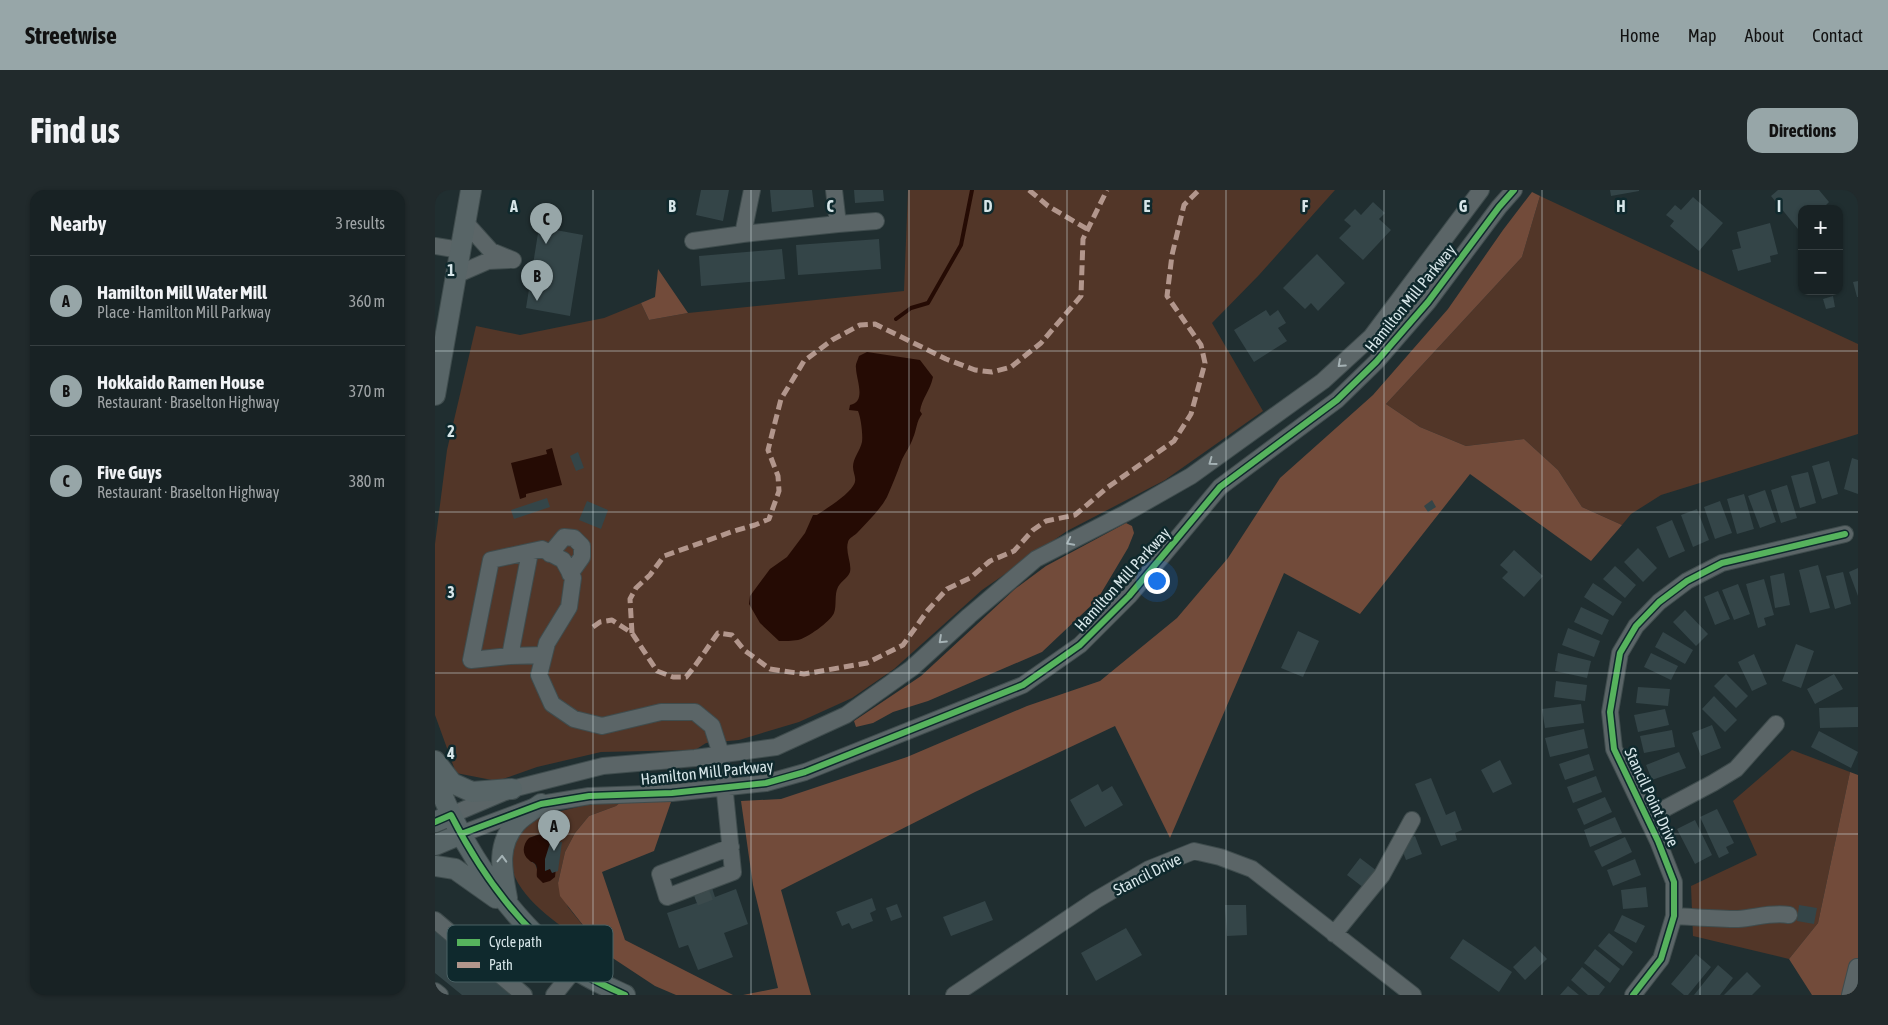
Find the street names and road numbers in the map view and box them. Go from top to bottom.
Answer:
street label: Hamilton Mill Parkway [1361,240,1460,356]
street label: Hamilton Mill Parkway [1071,523,1174,635]
street label: Stancil Point Drive [1621,745,1683,849]
street label: Hamilton Mill Parkway [640,756,775,789]
street label: Stancil Drive [1110,849,1184,899]

